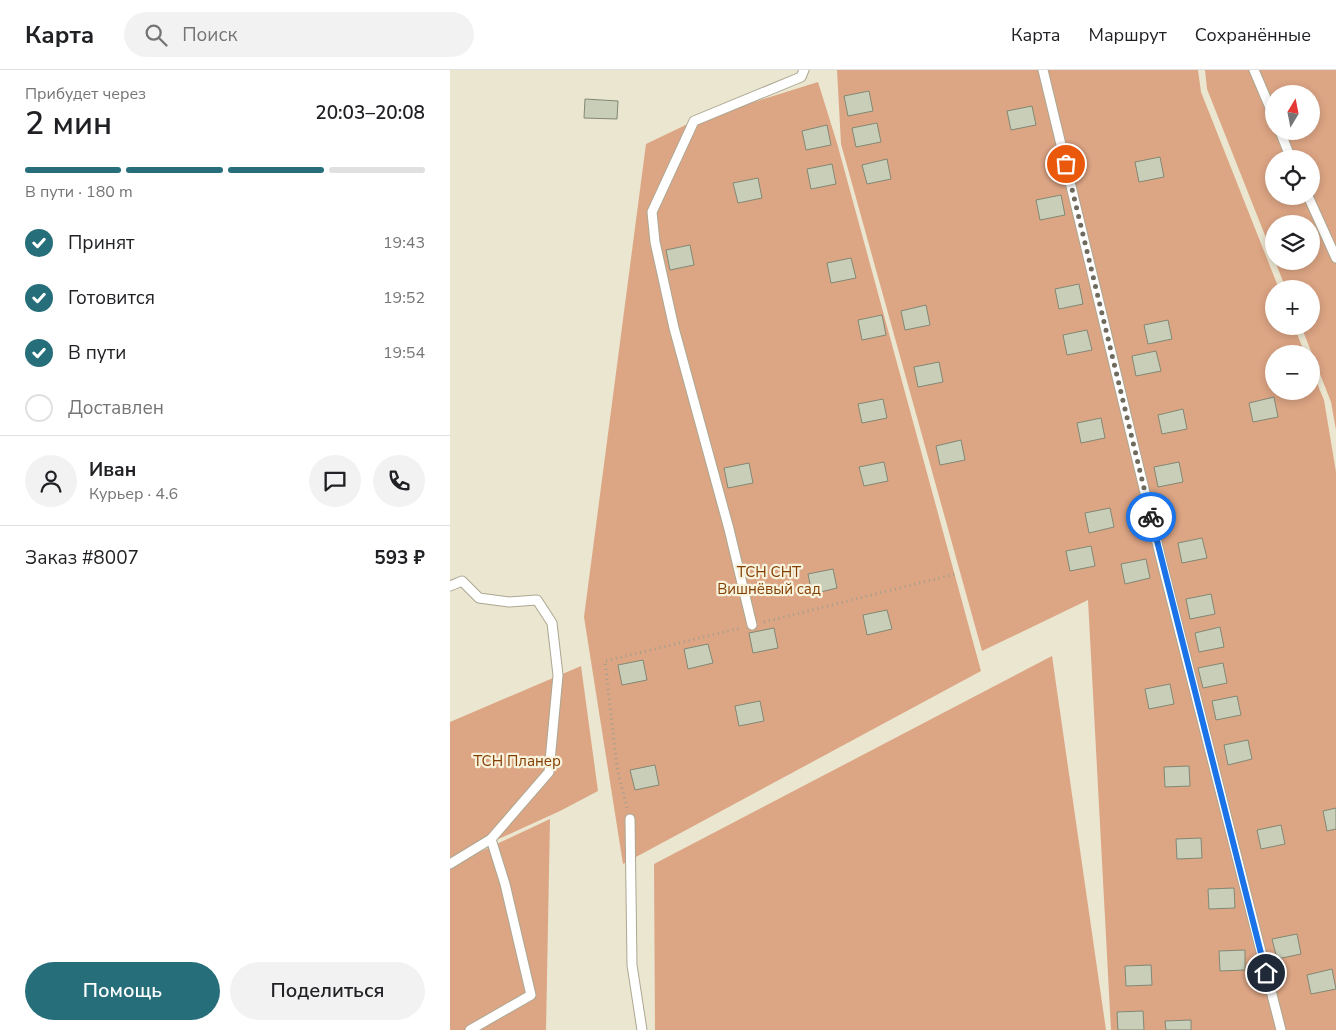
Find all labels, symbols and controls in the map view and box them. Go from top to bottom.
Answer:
search box [124,12,474,57]
text: Карта [25,19,94,51]
icon: search [142,21,170,49]
text: Поиск [182,22,237,48]
text: Карта [1011,23,1061,47]
text: Маршрут [1089,23,1167,47]
text: Сохранённые [1195,23,1311,47]
text: Прибудет через [25,83,146,105]
north arrow [1265,85,1320,140]
map controls [1265,85,1320,400]
text: 20:03–20:08 [315,100,425,126]
text: 2 мин [25,102,112,145]
pin [1045,143,1087,185]
icon: bag [1052,150,1080,178]
button: locate [1265,150,1320,205]
text: В пути · 180 m [25,181,133,203]
button: layers [1265,215,1320,270]
icon: check [25,229,53,257]
text: Принят [68,230,135,256]
text: 19:43 [383,232,425,254]
button: + [1265,280,1320,335]
icon: check [25,284,53,312]
text: Готовится [68,285,155,311]
text: 19:52 [383,287,425,309]
icon: check [25,339,53,367]
text: В пути [68,340,126,366]
text: 19:54 [383,342,425,364]
button: − [1265,345,1320,400]
text: Доставлен [68,395,164,421]
button: person [25,455,77,507]
button: chat [309,455,361,507]
button: phone [373,455,425,507]
text: Иван [89,457,136,483]
text: Курьер · 4.6 [89,483,178,505]
courier [1126,492,1176,542]
icon: bike [1137,503,1165,531]
text: Заказ #8007 [25,545,139,571]
text: 593 ₽ [374,545,425,571]
park label: ТСН СНТ Вишнёвый сад [717,562,821,599]
park label: ТСН Планер [473,751,561,771]
pin [1245,952,1287,994]
icon: home [1252,959,1280,987]
button: Помощь [25,962,220,1020]
button: Поделиться [230,962,425,1020]

